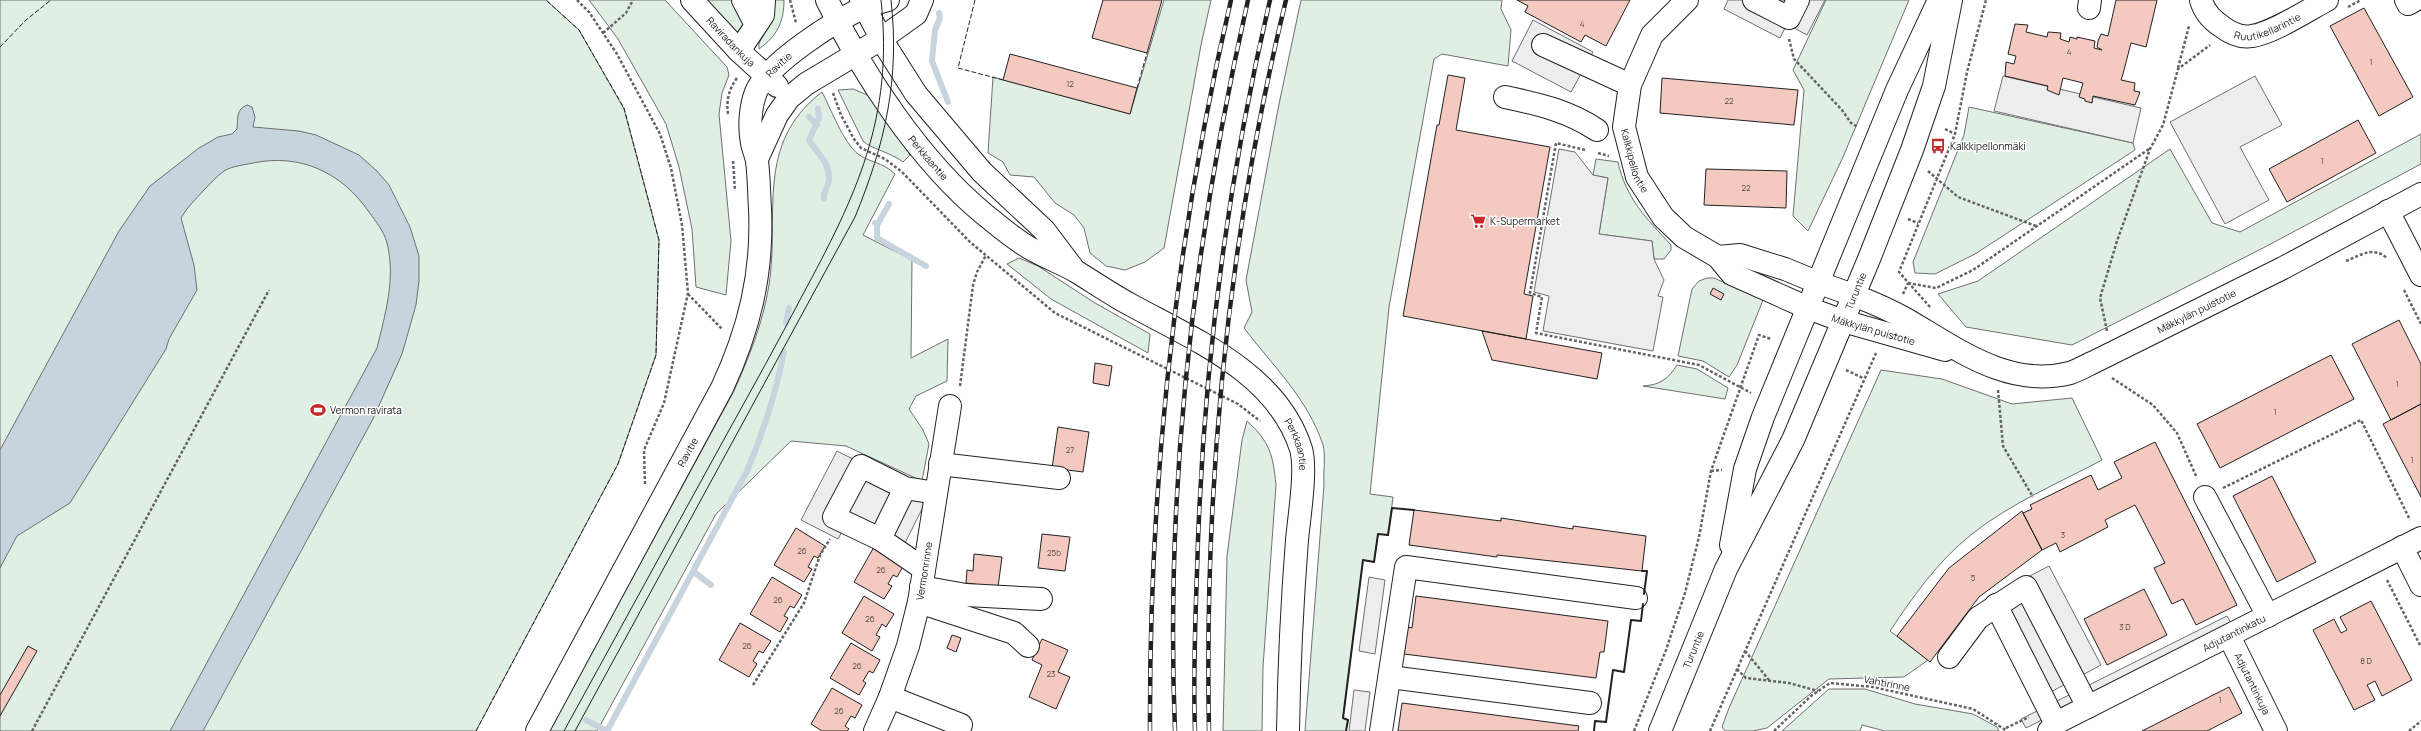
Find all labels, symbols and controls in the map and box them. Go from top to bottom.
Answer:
street label: Ruutikellarintie [2232,9,2303,44]
street label: Raviradankuja [704,13,758,70]
house number: 4 [1580,18,1585,29]
house number: 4 [2067,46,2072,57]
street label: Ravitie [762,49,795,80]
house number: 1 [2369,56,2373,67]
house number: 12 [1066,78,1074,89]
house number: 22 [1724,95,1734,106]
street label: Kalkkipellontie [1618,127,1652,195]
street label: Perkkaantie [905,132,952,183]
bus stop icon: Kalkkipellonmäki [1929,137,1947,155]
place label: Kalkkipellonmäki [1950,139,2026,153]
house number: 1 [2320,155,2324,166]
house number: 22 [1741,182,1751,193]
supermarket icon: K-Supermarket [1469,212,1487,230]
place label: K-Supermarket [1490,214,1560,228]
street label: Turuntie [1842,270,1870,312]
street label: Mäkkylän puistotie [2155,285,2238,337]
street label: Mäkkylän puistotie [1830,310,1917,348]
house number: 1 [2395,378,2399,389]
sports icon: Vermon ravirata [309,401,327,419]
place label: Vermon ravirata [330,403,402,417]
house number: 1 [2273,406,2277,417]
street label: Perkkaantie [1281,415,1310,471]
street label: Ravitie [674,435,701,469]
house number: 27 [1066,444,1074,455]
house number: 1 [2410,454,2414,465]
house number: 3 [2061,529,2065,540]
street label: Vermonrinne [912,541,935,601]
house number: 26 [797,545,807,556]
house number: 25b [1047,547,1061,558]
house number: 26 [876,564,886,575]
house number: 5 [1971,572,1976,583]
house number: 26 [773,594,783,605]
street label: Adjutantinkatu [2200,611,2268,655]
house number: 26 [865,613,875,624]
house number: 3 D [2119,621,2131,632]
street label: Turuntie [1679,629,1707,670]
house number: 26 [742,640,752,651]
street label: Adjutantinkuja [2231,650,2274,717]
house number: 8 D [2360,655,2372,666]
house number: 26 [852,660,862,671]
house number: 23 [1047,668,1055,679]
street label: Vahtirinne [1863,672,1912,694]
house number: 1 [2218,694,2222,705]
house number: 26 [834,705,844,716]

